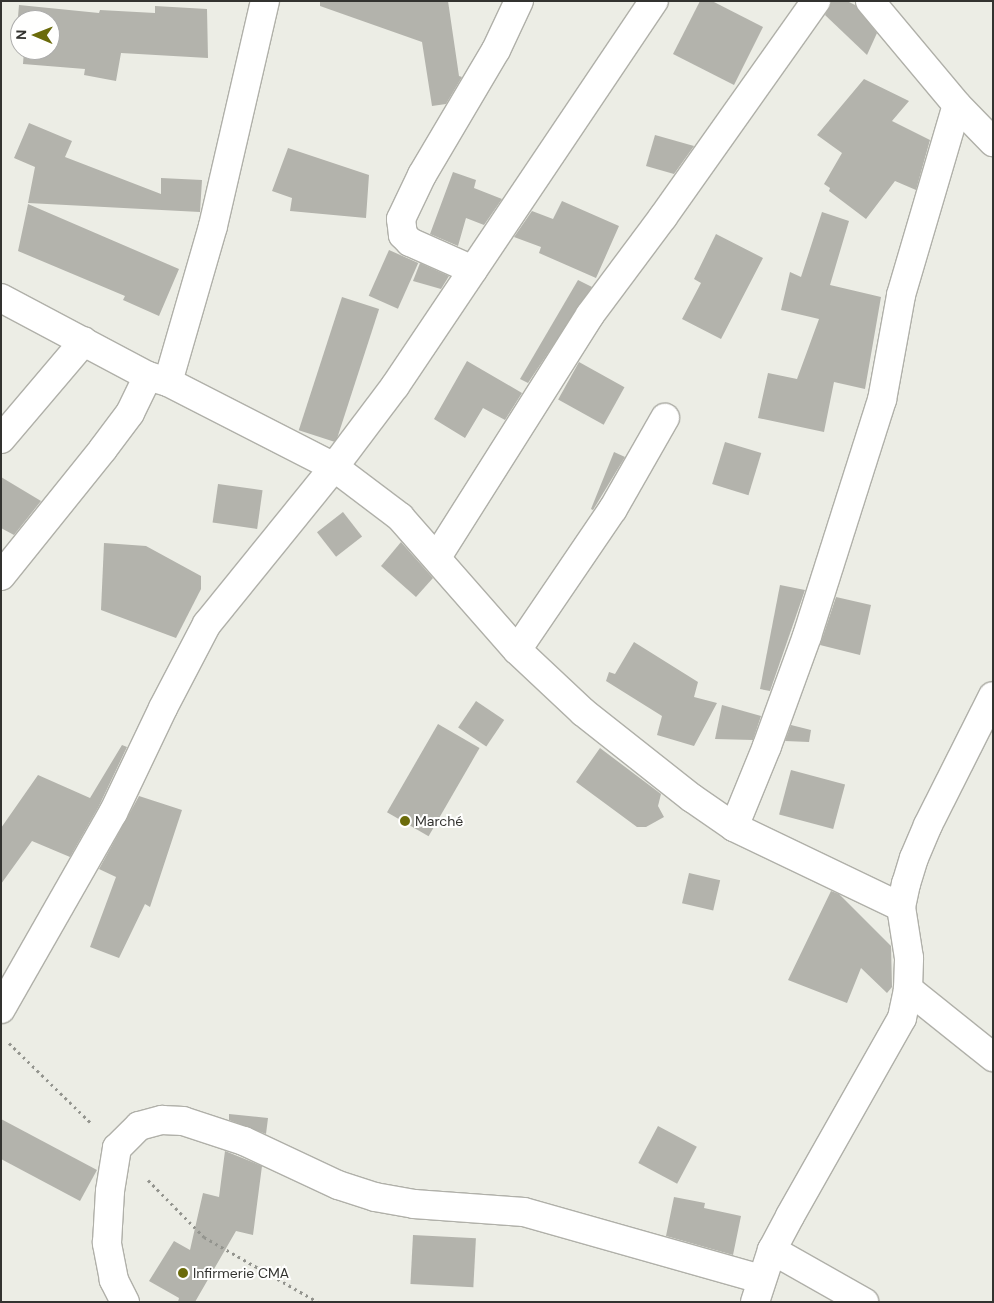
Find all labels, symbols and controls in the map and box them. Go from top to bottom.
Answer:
north arrow [10,10,60,60]
text: N [12,29,30,40]
place label: Marché [415,813,463,829]
marker: Marché [399,815,411,827]
place label: Infirmerie CMA [193,1265,289,1281]
marker: Infirmerie CMA [177,1267,189,1279]

